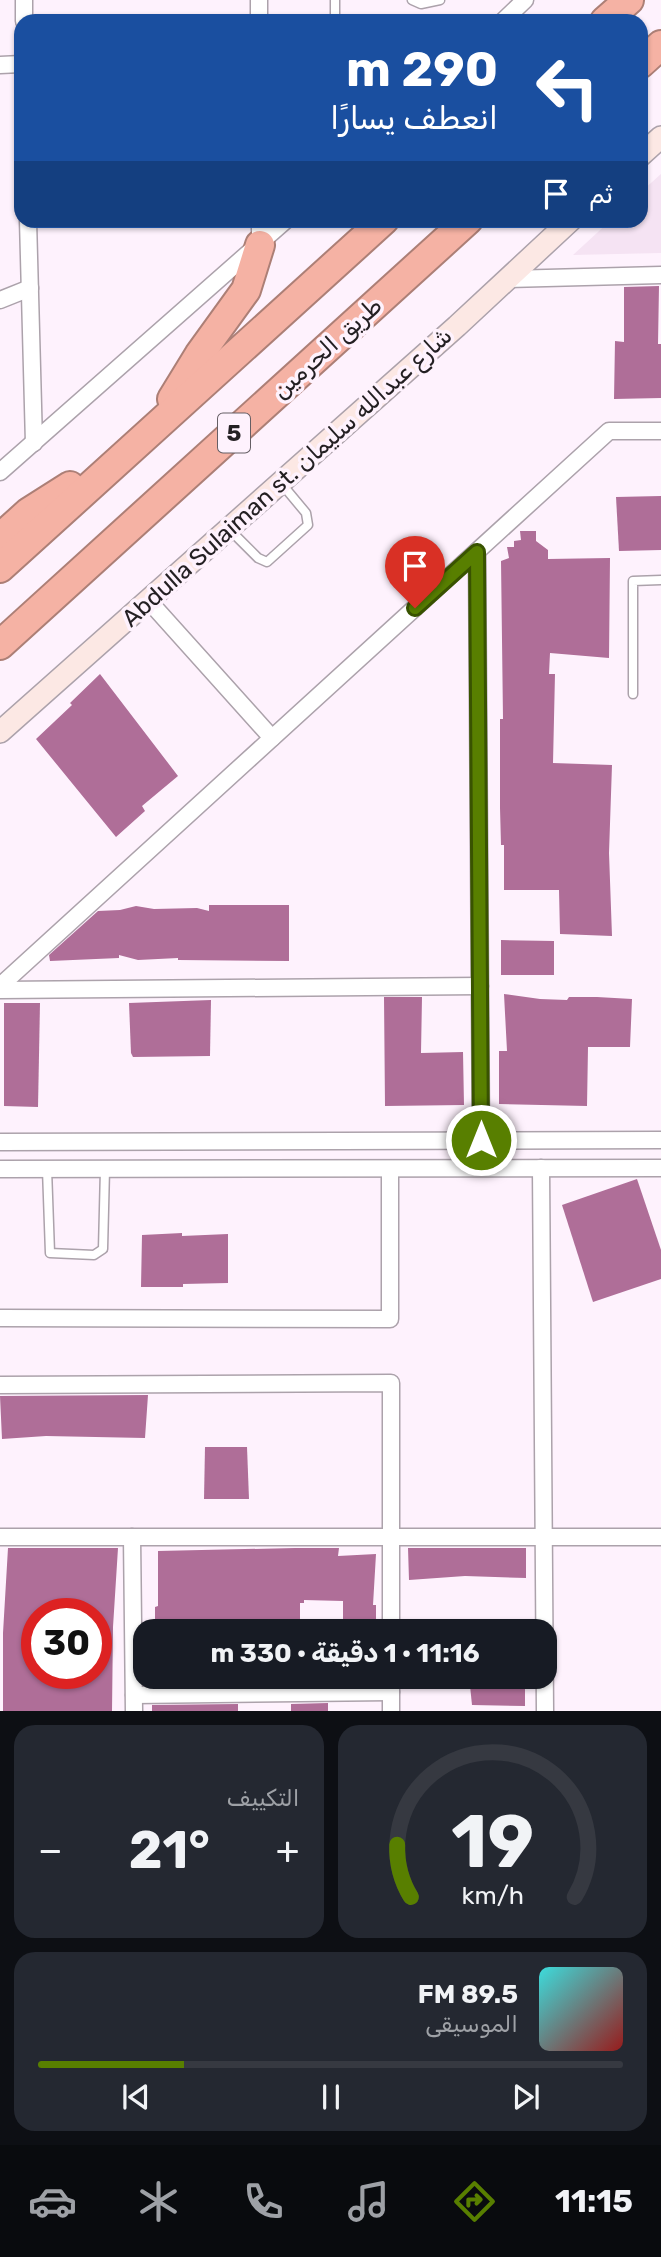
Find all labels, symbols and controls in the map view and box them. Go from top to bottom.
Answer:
text: 290 m [346,40,498,98]
icon: left [522,42,613,133]
text: انعطف يسارًا [330,99,498,137]
icon: arrive [537,175,575,213]
text: ثم [589,179,613,210]
street label: طريق الحرمين [266,291,388,405]
street label: Abdulla Sulaiman st. شارع عبدالله سليمان [116,321,459,634]
road number: 5 [218,414,250,452]
pin [385,536,445,608]
icon: arrive [396,547,434,585]
position arrow [444,1103,518,1177]
speed limit sign: 30 [21,1598,112,1689]
text: 11:16 · 1 دقيقة · 330 m [210,1638,480,1669]
text: التكييف [227,1784,300,1812]
text: 19 [451,1800,534,1886]
text: 21° [129,1819,210,1881]
text: − [38,1827,63,1873]
text: + [276,1827,300,1873]
text: km/h [461,1881,523,1910]
text: 89.5 FM [418,1979,518,2010]
text: الموسيقى [425,2010,518,2038]
icon: previous [117,2078,155,2116]
icon: pause [312,2078,350,2116]
icon: next [507,2078,545,2116]
icon: car [28,2177,77,2226]
icon: climate [134,2177,183,2226]
icon: phone [239,2177,288,2226]
icon: music [344,2177,393,2226]
icon: directions [450,2177,499,2226]
text: 11:15 [555,2182,633,2220]

